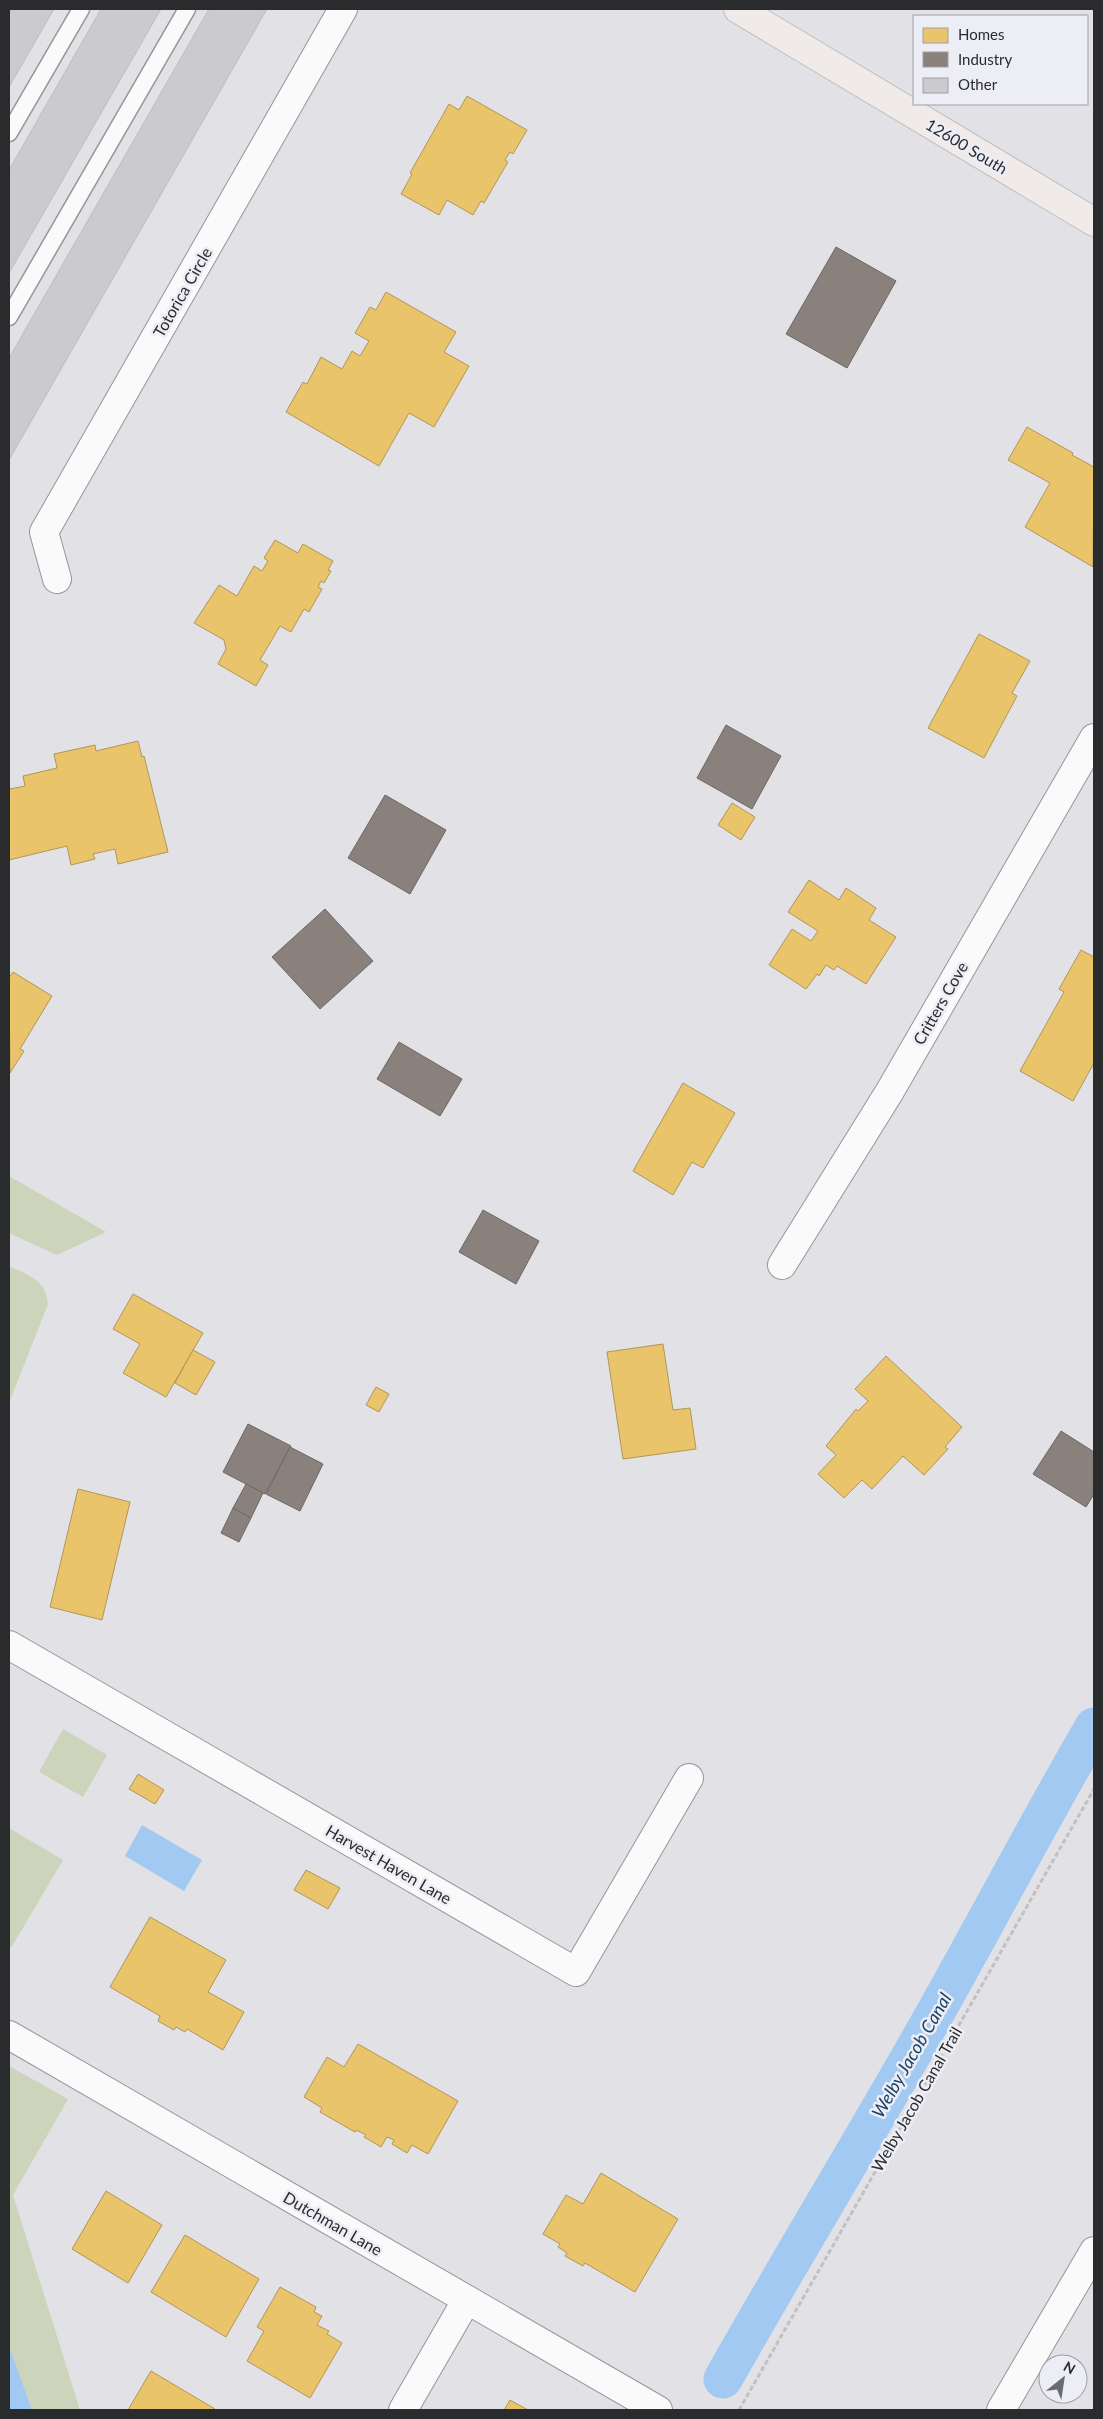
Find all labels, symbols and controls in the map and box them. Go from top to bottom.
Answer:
legend [913,15,1088,105]
text: Homes [958,25,1004,43]
text: Industry [958,50,1013,68]
text: Other [958,75,998,93]
street label: 12600 South [923,114,1011,178]
street label: Totorica Circle [149,244,215,340]
street label: Critters Cove [909,958,971,1048]
street label: Harvest Haven Lane [323,1820,455,1908]
water label: Welby Jacob Canal [866,1989,956,2121]
street label: Welby Jacob Canal Trail [867,2023,965,2175]
street label: Dutchman Lane [280,2187,386,2259]
north arrow [1038,2354,1088,2404]
text: N [1061,2357,1079,2377]

